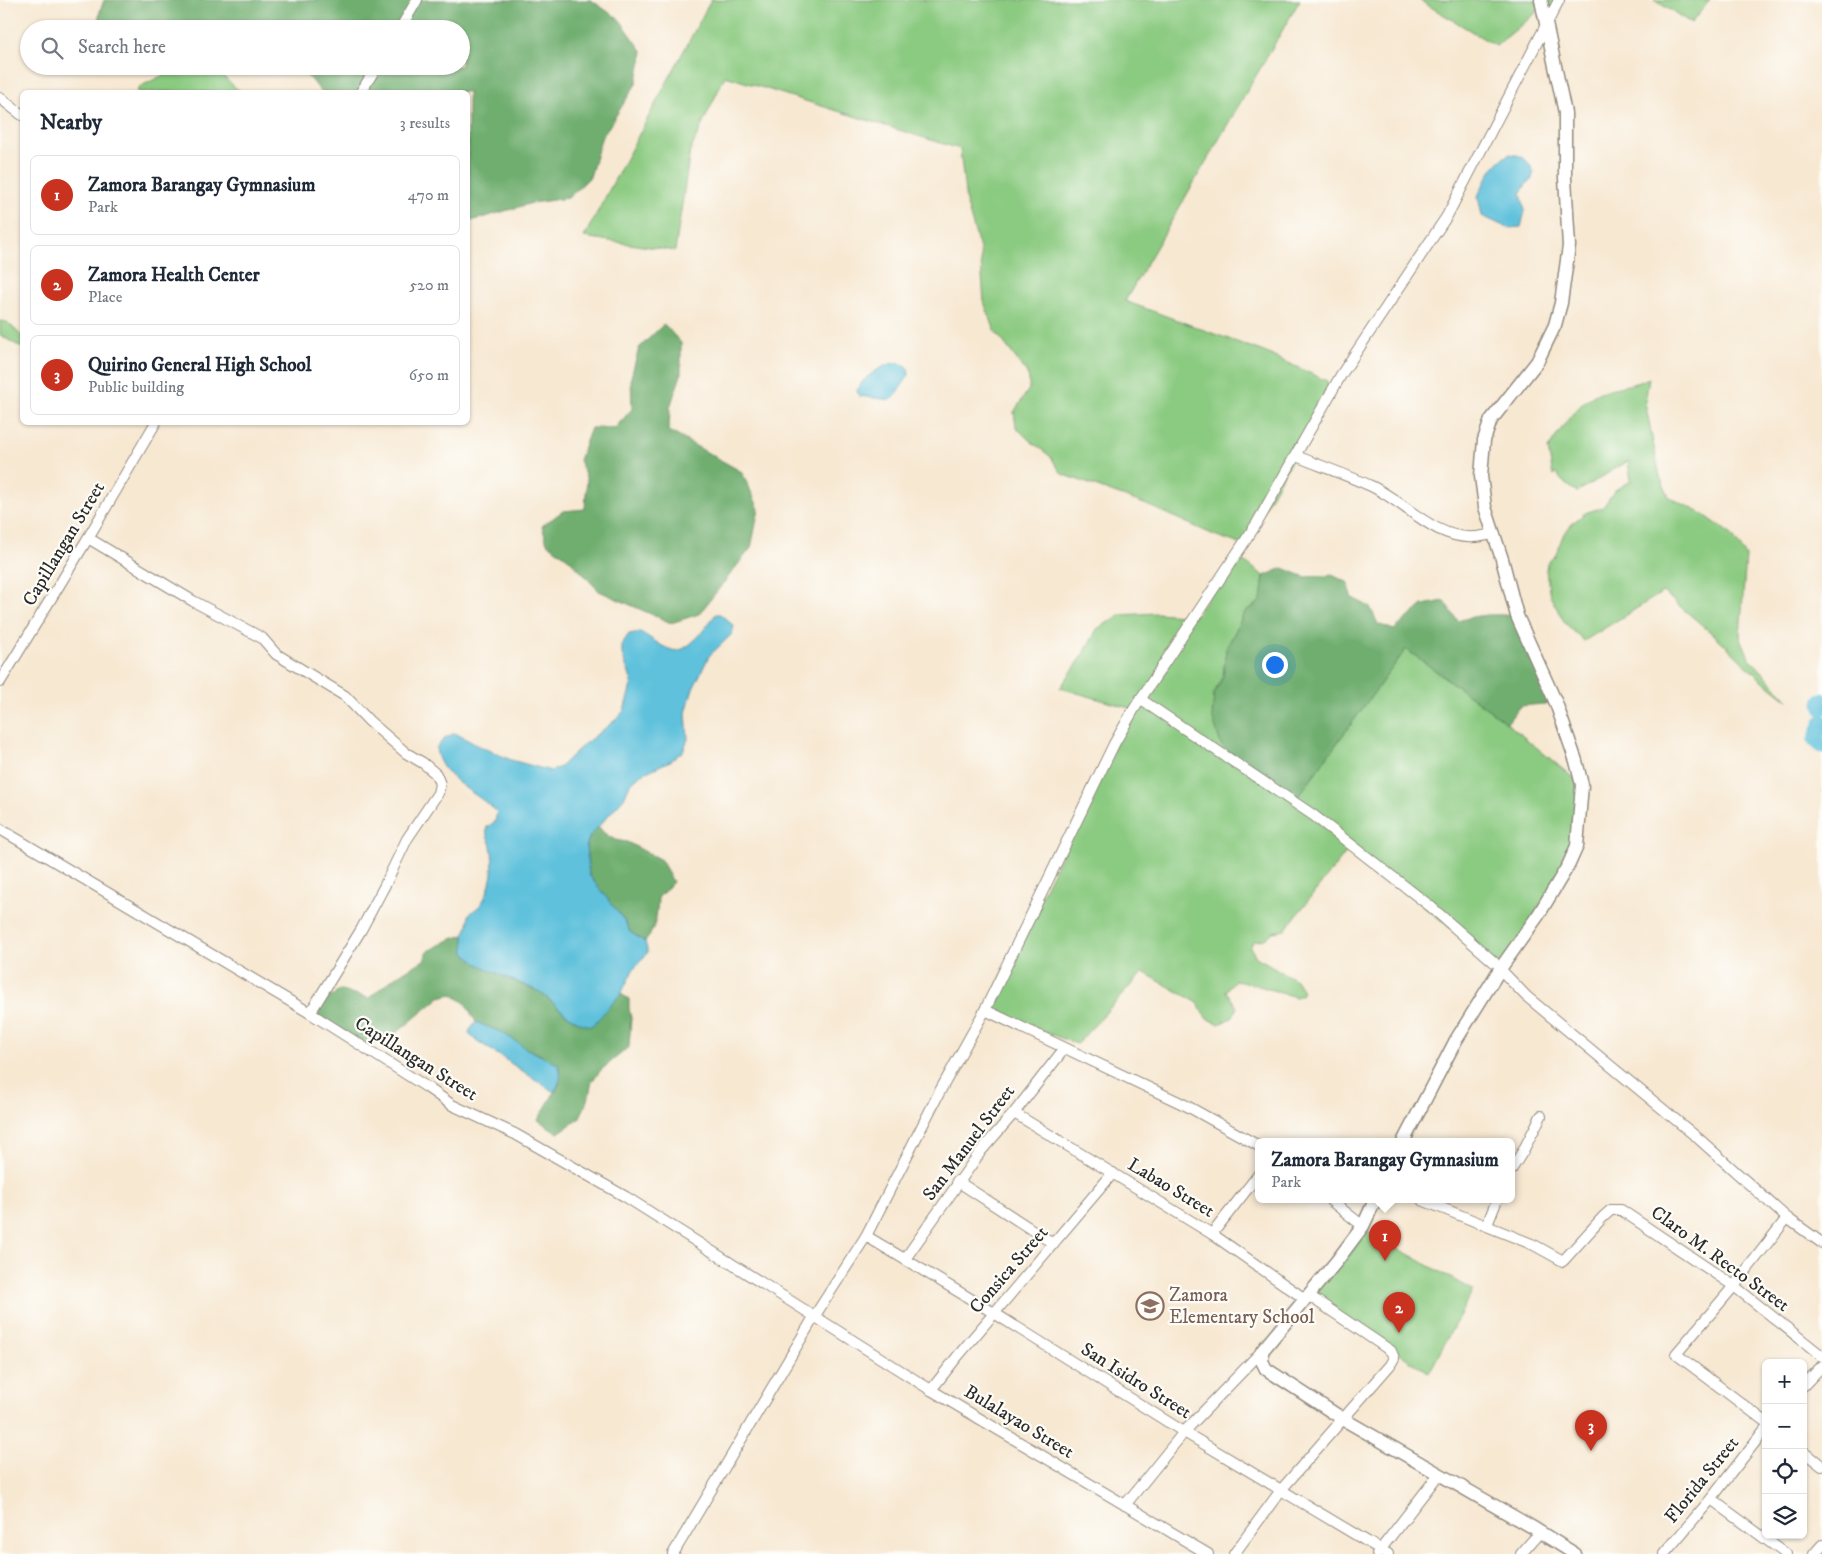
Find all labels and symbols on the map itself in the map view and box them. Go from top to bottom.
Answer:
street label: Capillangan Street [18,478,110,610]
your location [1262,652,1288,678]
street label: Capillangan Street [350,1012,482,1106]
street label: San Manuel Street [918,1081,1020,1205]
street label: Labao Street [1124,1153,1218,1223]
street label: Claro M. Recto Street [1646,1201,1794,1317]
pin: 1 [1369,1220,1401,1261]
street label: Consica Street [965,1222,1053,1318]
place label: Zamora Elementary School [1169,1284,1315,1329]
school or university icon: Zamora Elementary School [1135,1291,1165,1321]
pin: 2 [1383,1292,1415,1333]
street label: San Isidro Street [1077,1338,1195,1424]
street label: Bulalayao Street [960,1380,1078,1464]
pin: 3 [1575,1410,1607,1451]
street label: Florida Street [1660,1432,1744,1528]

